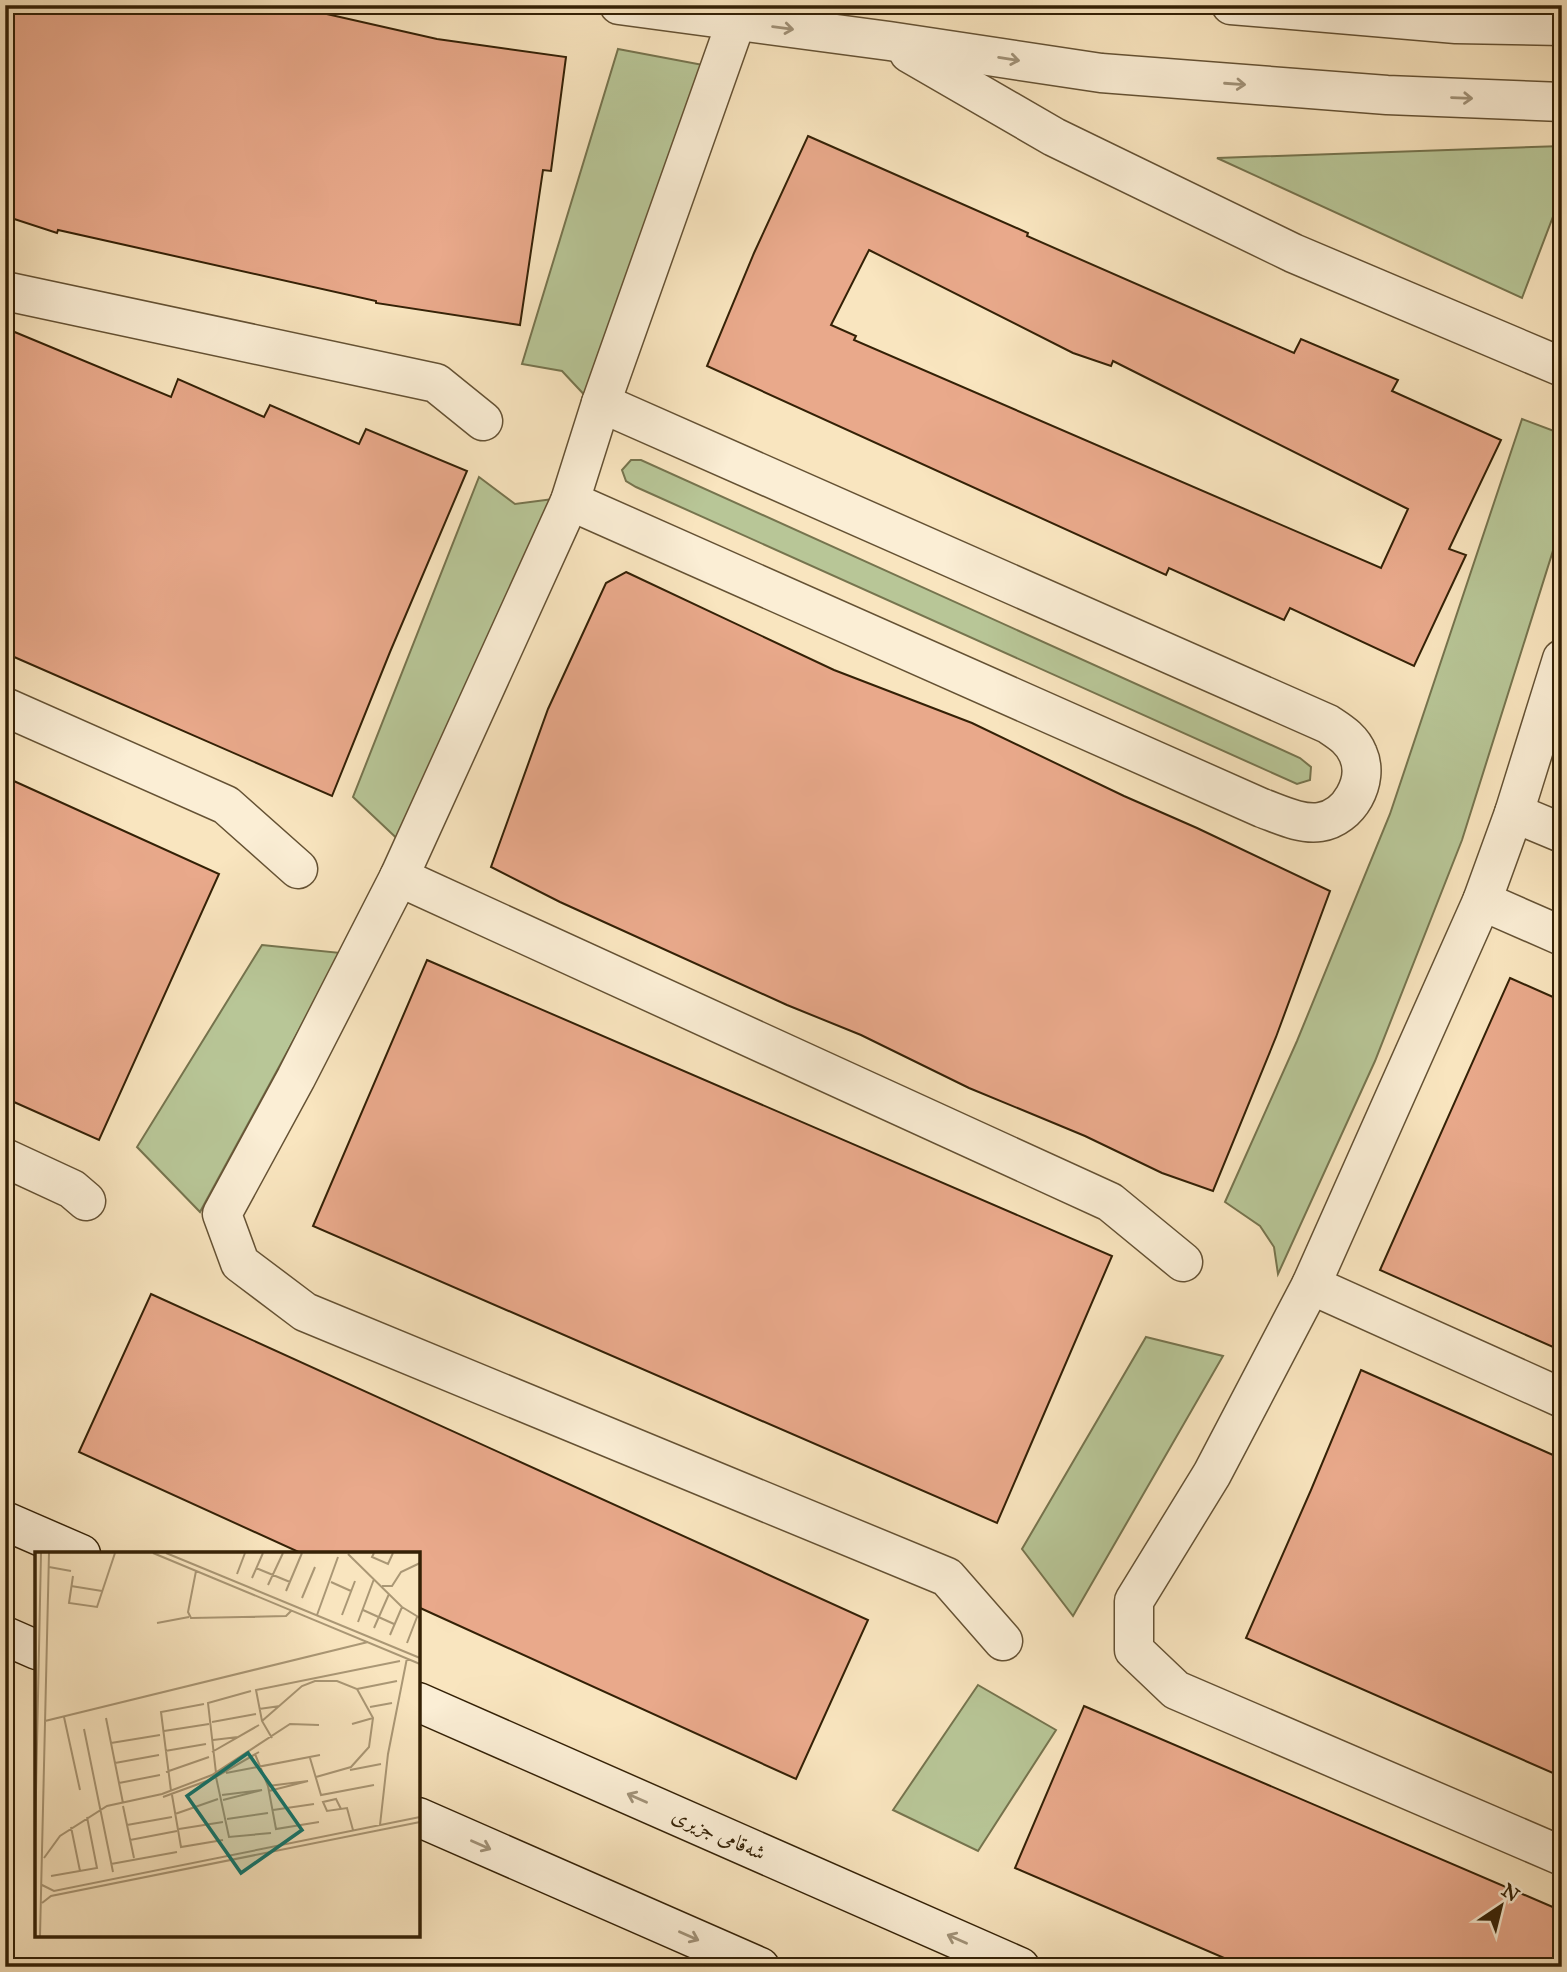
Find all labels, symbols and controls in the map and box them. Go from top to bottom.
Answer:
one-way arrow [771,21,794,34]
one-way arrow [997,53,1019,66]
one-way arrow [1223,78,1245,91]
one-way arrow [1450,92,1473,105]
inset map [35,1552,420,1937]
one-way arrow [627,1791,648,1804]
street label: شەقامی جزیری [668,1802,770,1866]
one-way arrow [470,1839,491,1852]
north arrow [1466,1870,1536,1940]
text: N [1497,1878,1524,1907]
one-way arrow [678,1930,699,1943]
one-way arrow [947,1932,969,1945]

